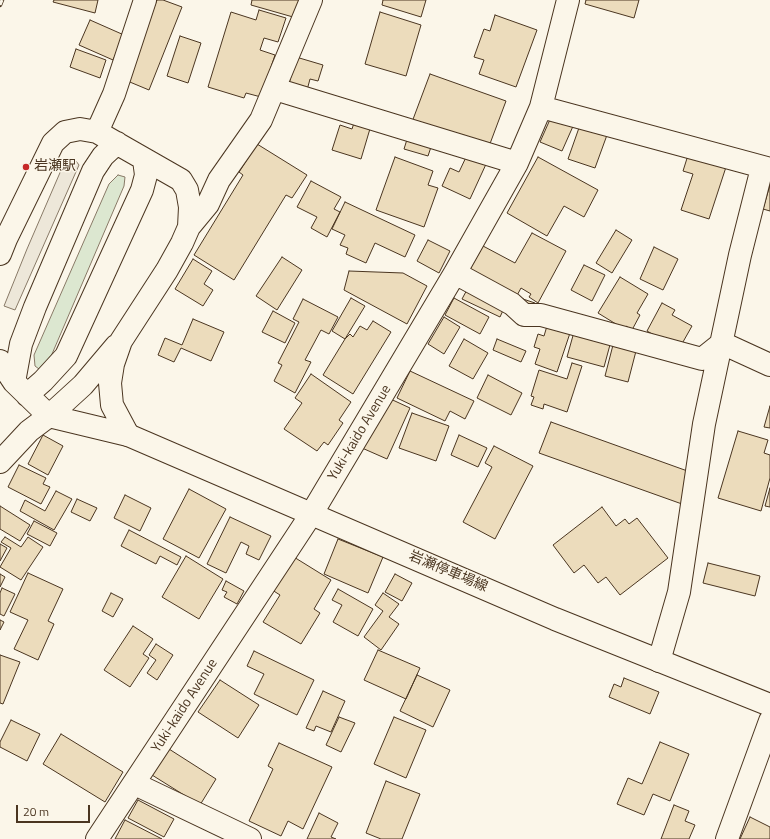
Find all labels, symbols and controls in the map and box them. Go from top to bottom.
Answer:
place label: 岩瀬駅 [34,159,76,175]
marker: 岩瀬駅 [21,162,31,172]
street label: Yuki-kaido Avenue [325,382,395,484]
street label: 岩瀬停車場線 [406,548,490,596]
street label: Yuki-kaido Avenue [148,656,222,756]
scale bar [18,797,92,823]
text: 20 m [23,802,49,821]

